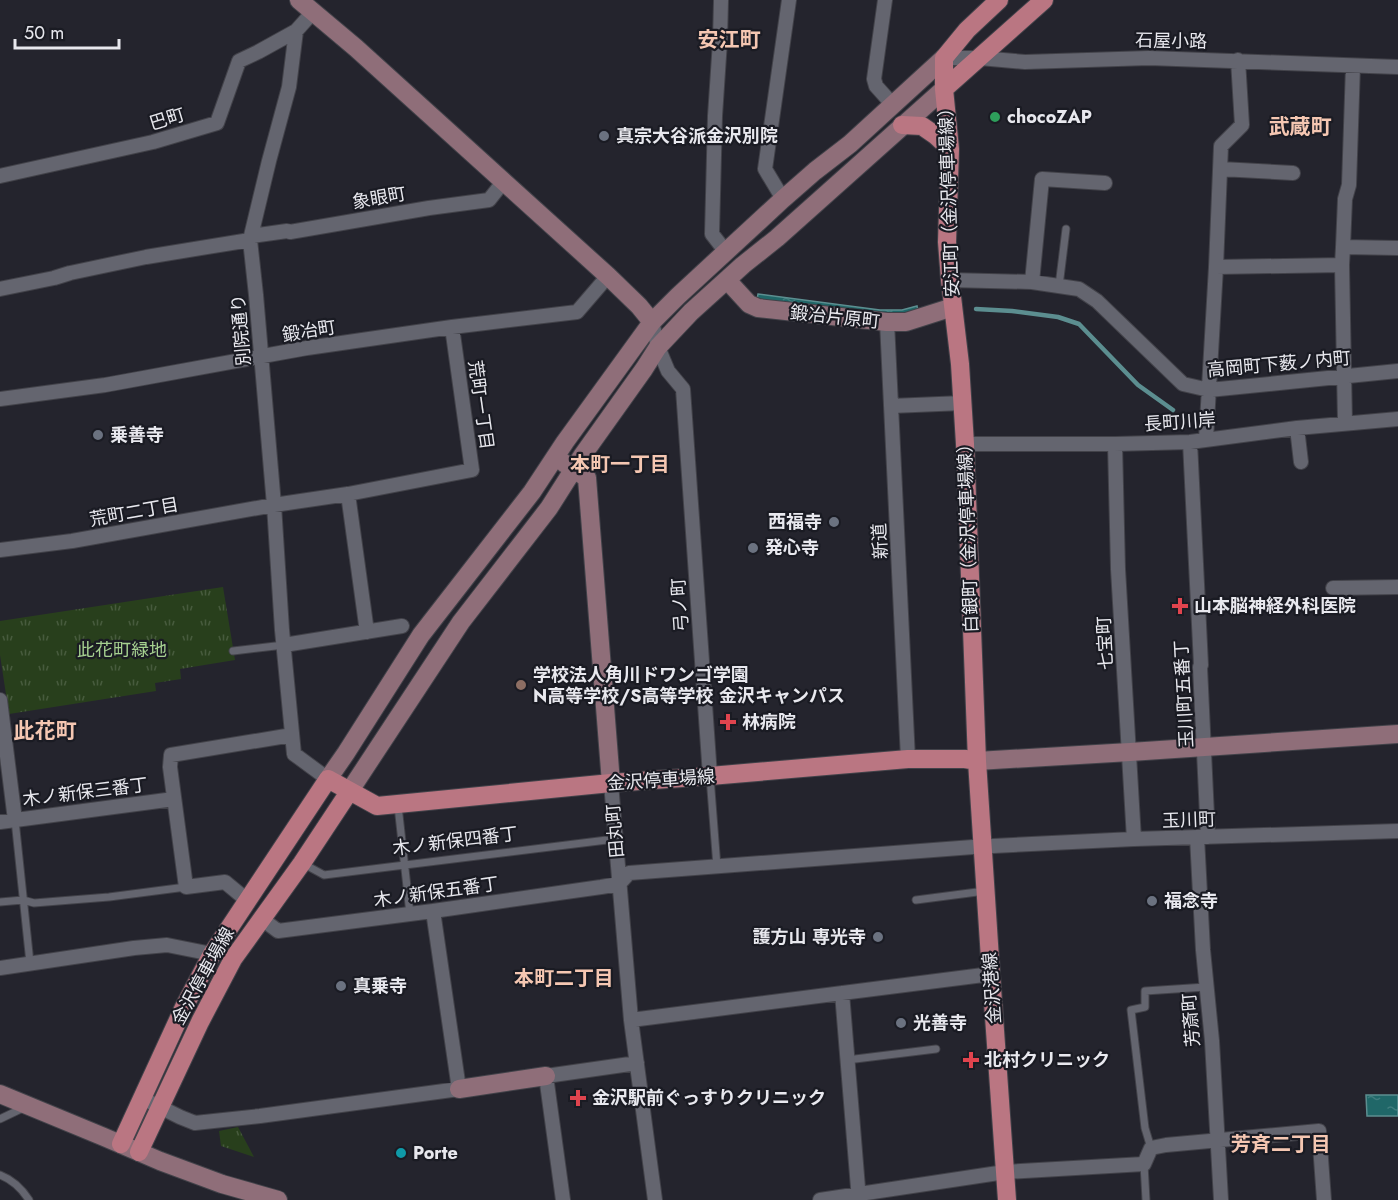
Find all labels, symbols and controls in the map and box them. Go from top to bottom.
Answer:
scale bar [15,12,118,50]
text: 50 m [24,20,64,46]
district label: 安江町 [698,25,761,55]
street label: 石屋小路 [1135,27,1207,55]
street label: 安江町（金沢停車場線） [933,99,965,297]
street label: 巴町 [146,101,188,137]
place label: chocoZAP [1007,104,1092,130]
marker: chocoZAP [988,110,1002,124]
district label: 武蔵町 [1269,112,1332,142]
place label: 真宗大谷派金沢別院 [616,123,778,149]
marker: 真宗大谷派金沢別院 [597,129,611,143]
street label: 象眼町 [350,181,408,215]
street label: 別院通り [225,293,257,367]
street label: 鍛冶片原町 [789,299,881,335]
street label: 鍛冶町 [280,314,338,348]
street label: 高岡町下薮ノ内町 [1206,345,1352,383]
street label: 荒町一丁目 [462,359,500,451]
street label: 長町川岸 [1143,407,1217,437]
place label: 乗善寺 [110,422,164,448]
marker: 乗善寺 [91,428,105,442]
street label: 白銀町（金沢停車場線） [952,435,984,633]
district label: 本町一丁目 [570,450,670,479]
street label: 荒町二丁目 [87,491,181,533]
place label: 西福寺 [768,509,822,535]
marker: 西福寺 [827,515,841,529]
street label: 新道 [866,522,894,560]
place label: 発心寺 [765,535,819,561]
marker: 発心寺 [746,541,760,555]
street label: 弓ノ町 [665,577,695,633]
place label: 山本脳神経外科医院 [1194,593,1356,619]
marker: 山本脳神経外科医院 [1171,597,1189,615]
street label: 七宝町 [1091,615,1119,671]
park label: 此花町緑地 [77,637,167,663]
street label: 玉川町五番丁 [1168,639,1200,749]
place label: 学校法人角川ドワンゴ学園 N高等学校/S高等学校 金沢キャンパス [533,662,845,709]
marker: 学校法人角川ドワンゴ学園 N高等学校/S高等学校 金沢キャンパス [514,678,528,692]
place label: 林病院 [742,709,796,735]
marker: 林病院 [719,713,737,731]
district label: 此花町 [14,716,77,746]
street label: 金沢停車場線 [606,763,716,797]
street label: 木ノ新保三番丁 [21,771,149,813]
street label: 田丸町 [600,803,630,859]
street label: 玉川町 [1162,806,1216,834]
street label: 木ノ新保四番丁 [391,820,519,862]
street label: 木ノ新保五番丁 [372,870,500,914]
place label: 福念寺 [1164,888,1218,914]
marker: 福念寺 [1145,894,1159,908]
street label: 金沢停車場線 [165,922,241,1030]
place label: 護方山 専光寺 [753,924,866,950]
marker: 護方山 専光寺 [871,930,885,944]
street label: 金沢港線 [977,951,1007,1025]
district label: 本町二丁目 [514,964,614,993]
place label: 真乗寺 [353,973,407,999]
marker: 真乗寺 [334,979,348,993]
street label: 芳斎町 [1176,992,1206,1048]
place label: 光善寺 [913,1010,967,1036]
marker: 光善寺 [894,1016,908,1030]
place label: 北村クリニック [984,1047,1110,1073]
marker: 北村クリニック [962,1051,980,1069]
place label: 金沢駅前ぐっすりクリニック [592,1085,826,1111]
marker: 金沢駅前ぐっすりクリニック [569,1089,587,1107]
district label: 芳斉二丁目 [1231,1130,1331,1159]
place label: Porte [413,1140,458,1166]
marker: Porte [394,1146,408,1160]

